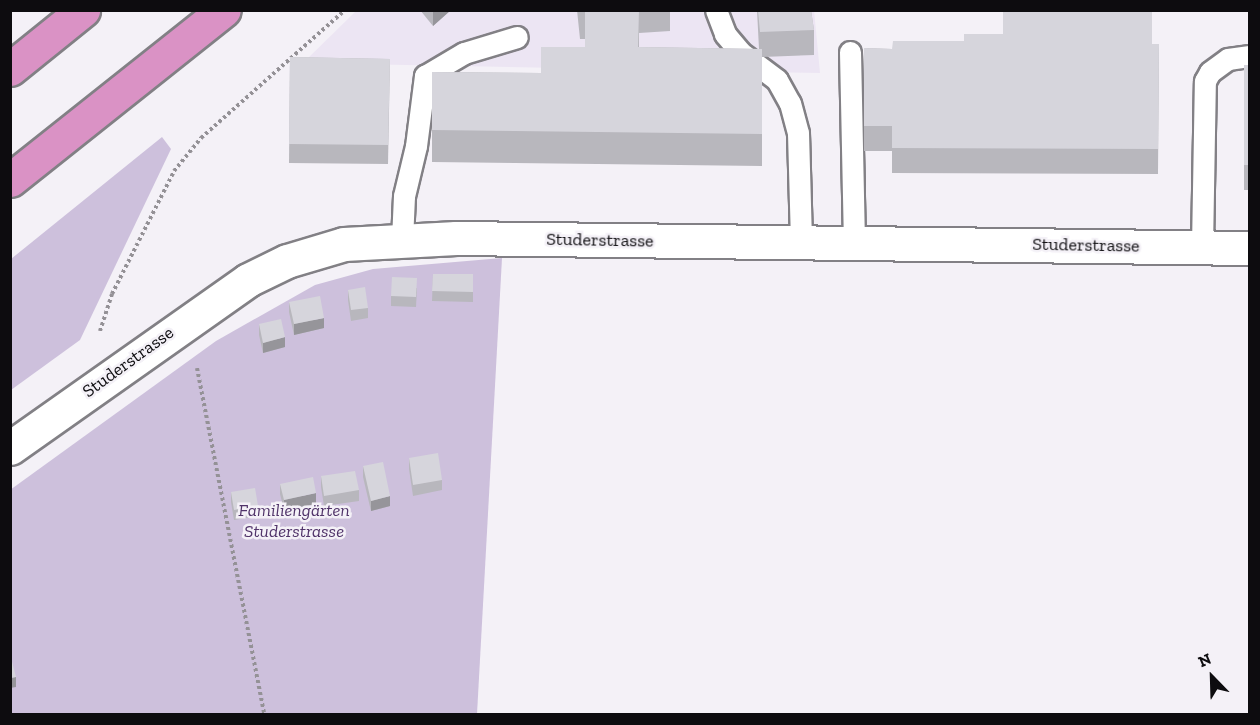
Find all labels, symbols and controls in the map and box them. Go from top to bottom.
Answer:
street label: Studerstrasse [546,228,654,252]
street label: Studerstrasse [1032,233,1140,257]
street label: Studerstrasse [78,322,178,402]
park label: Familiengärten Studerstrasse [238,500,350,542]
north arrow [1182,647,1242,707]
text: N [1195,649,1214,671]

